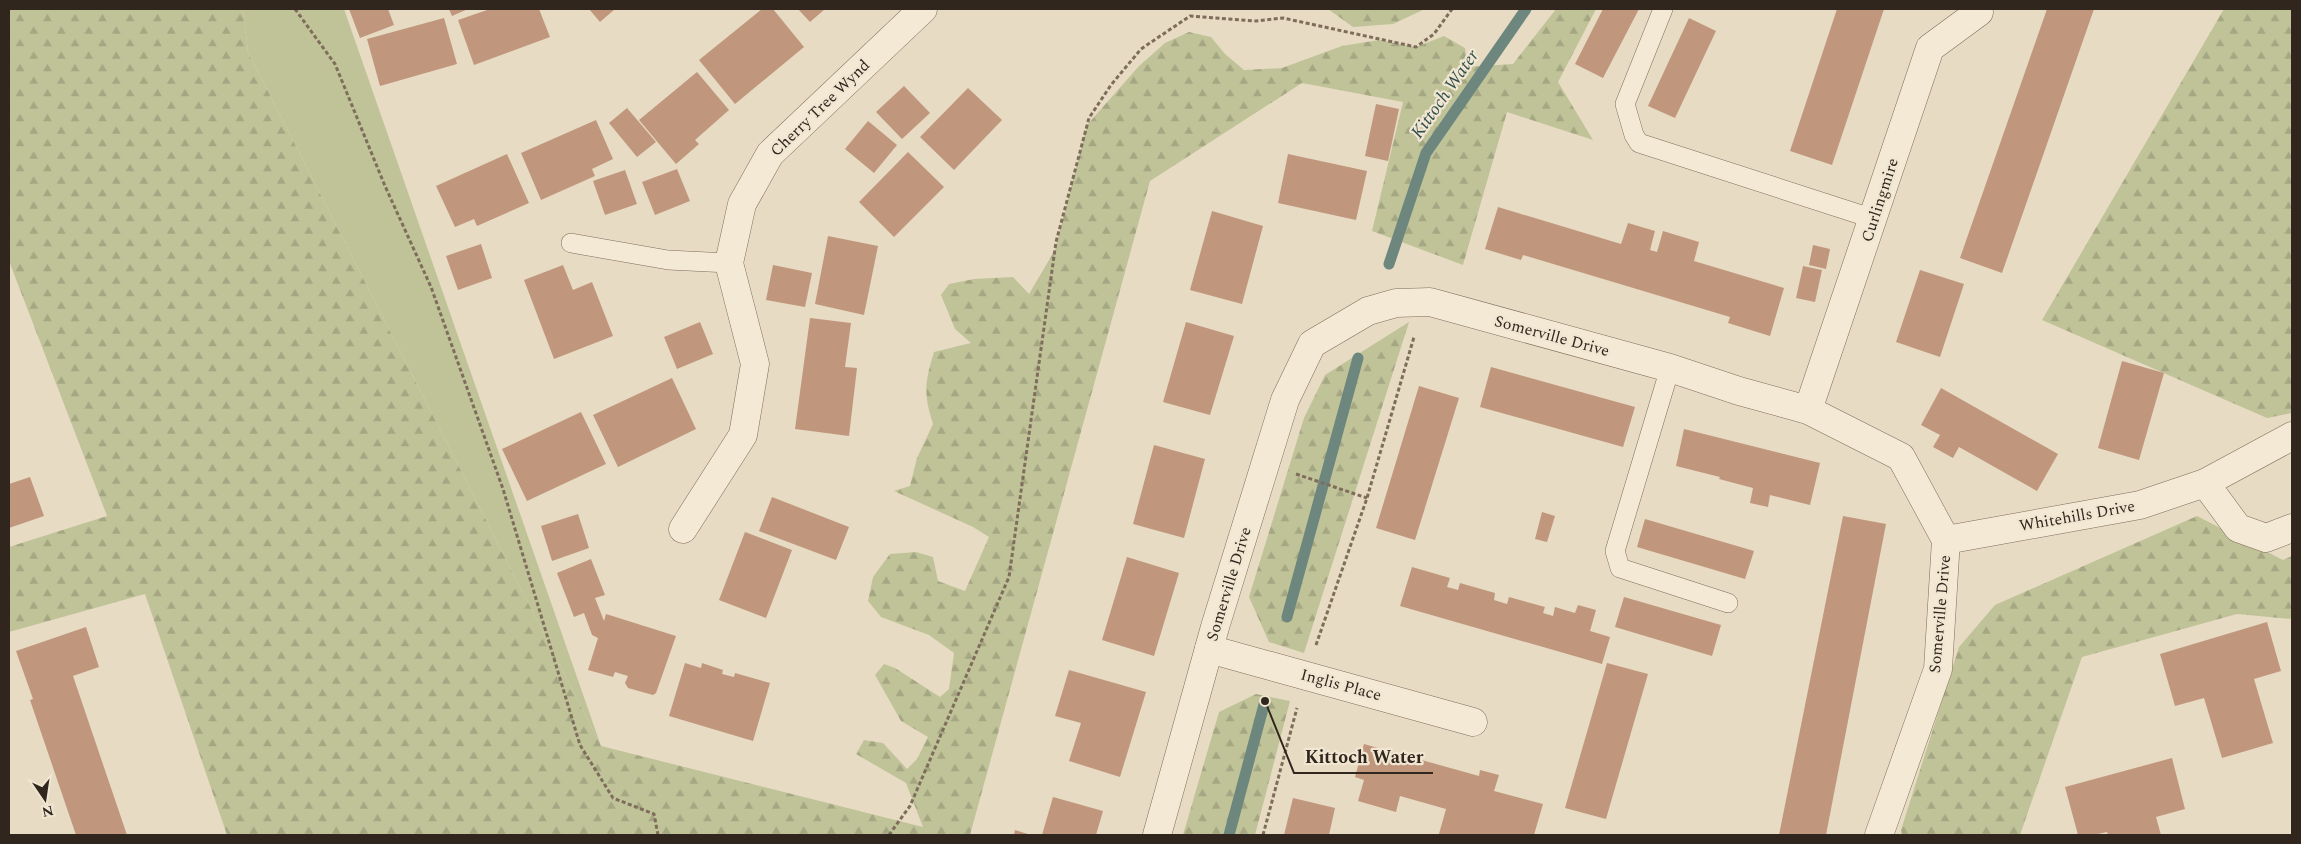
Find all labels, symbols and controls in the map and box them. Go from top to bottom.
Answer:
water label: Kittoch Water [1404,43,1486,144]
street label: Cherry Tree Wynd [765,54,875,162]
street label: Curlingmire [1855,155,1905,245]
street label: Somerville Drive [1492,309,1612,363]
street label: Whitehills Drive [2017,494,2137,538]
street label: Somerville Drive [1200,524,1258,644]
street label: Somerville Drive [1923,554,1957,674]
street label: Inglis Place [1298,663,1384,707]
callout: Kittoch Water [1294,740,1433,773]
text: Kittoch Water [1305,744,1424,771]
north arrow [20,774,70,824]
text: N [40,800,56,823]

